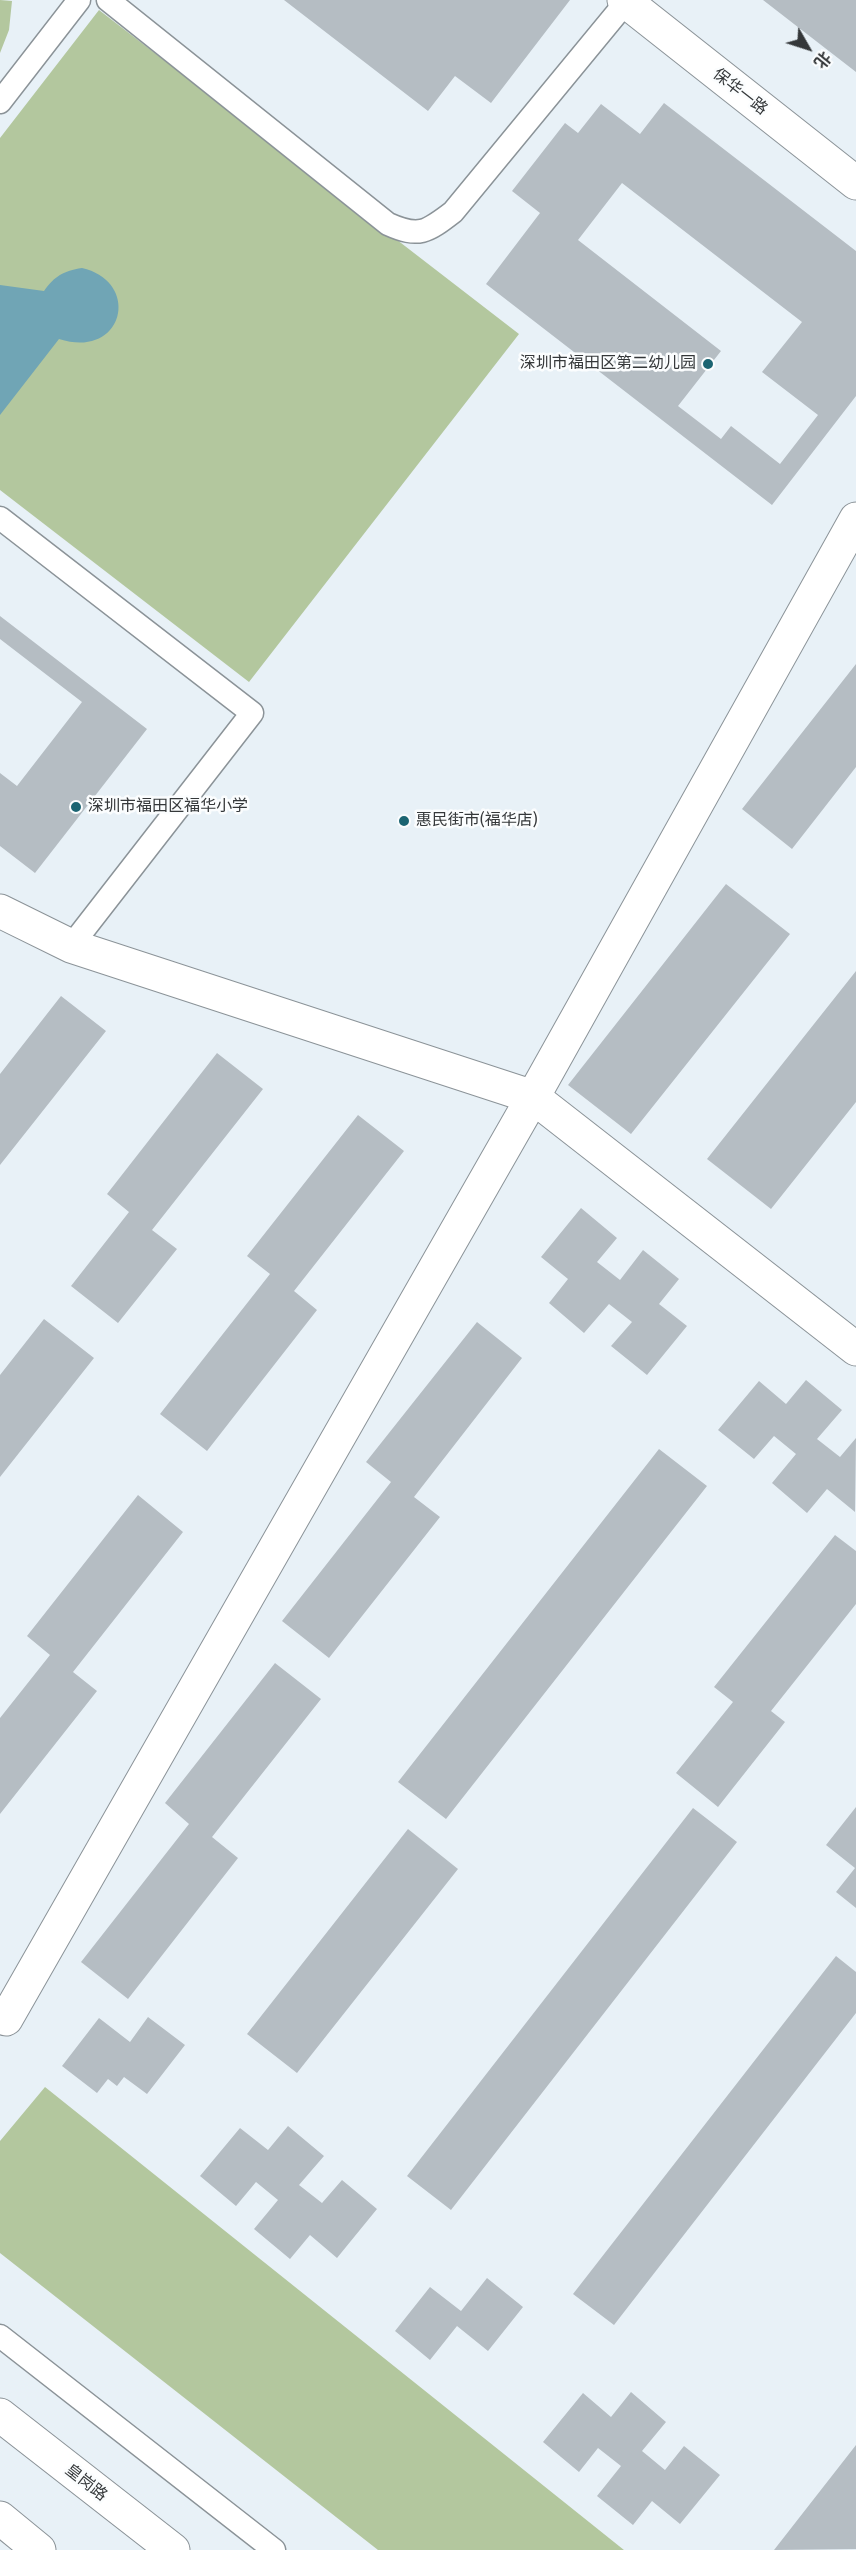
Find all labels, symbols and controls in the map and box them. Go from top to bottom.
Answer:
north arrow [778,18,838,78]
text: 北 [810,47,835,72]
street label: 保华一路 [709,65,771,119]
place label: 深圳市福田区第二幼儿园 [520,354,696,374]
marker: 深圳市福田区第二幼儿园 [701,357,715,371]
place label: 深圳市福田区福华小学 [88,797,248,817]
marker: 深圳市福田区福华小学 [69,800,83,814]
place label: 惠民街市(福华店) [416,811,537,831]
marker: 惠民街市(福华店) [397,814,411,828]
street label: 皇岗路 [61,2461,111,2505]

